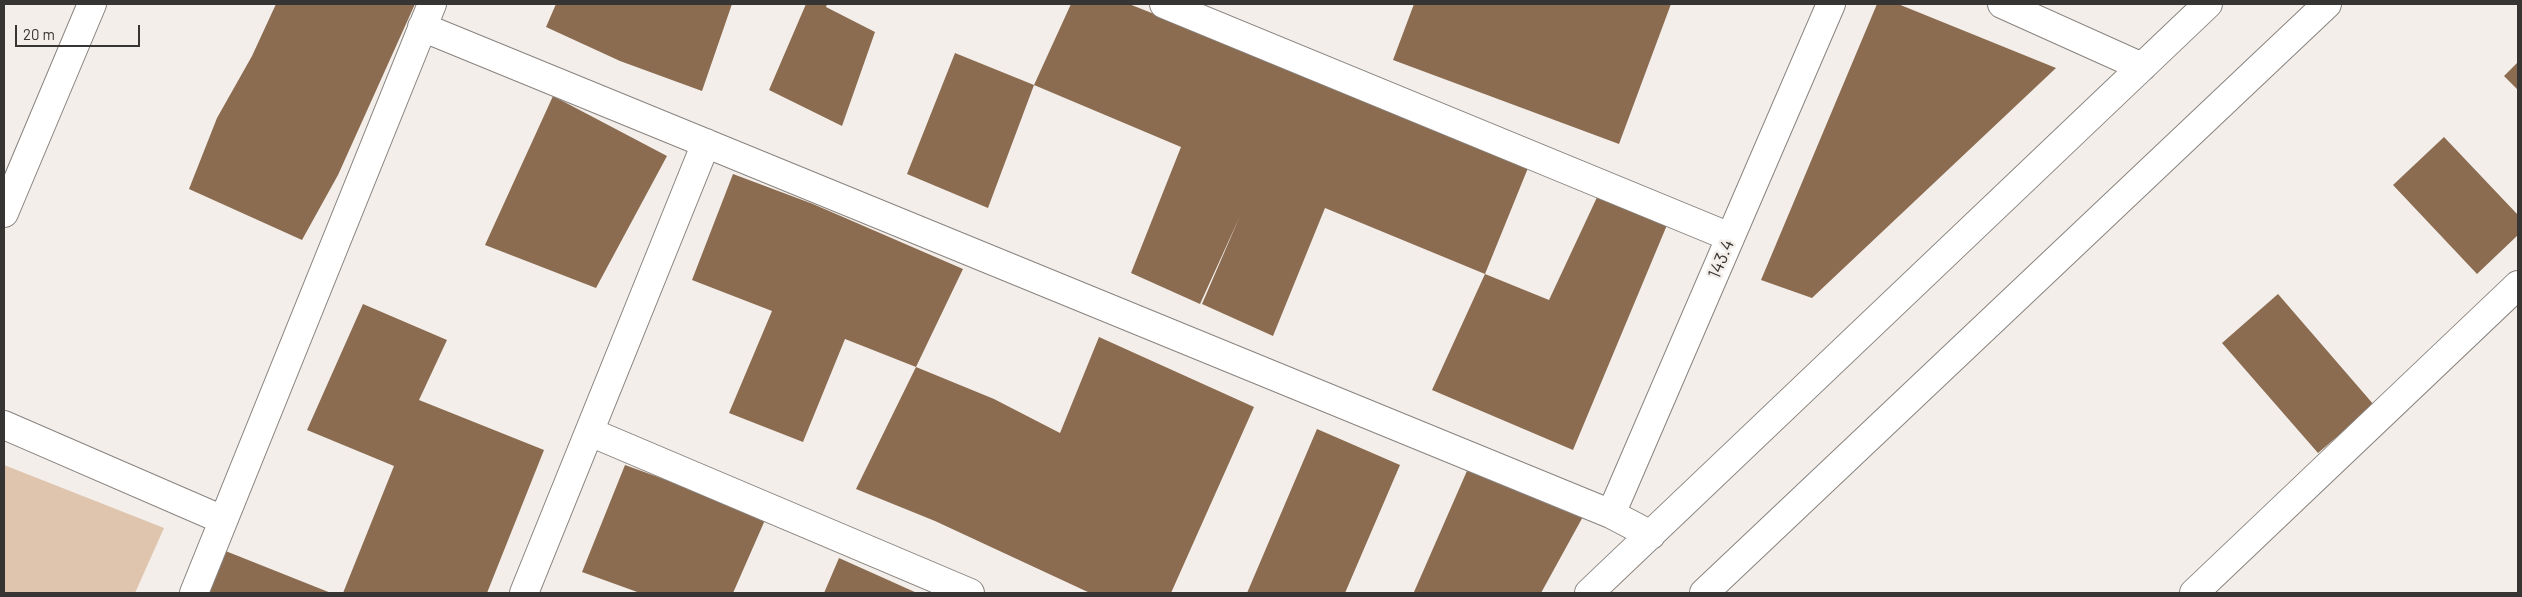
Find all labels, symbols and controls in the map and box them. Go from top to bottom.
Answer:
scale bar [18,15,142,47]
text: 20 m [23,25,55,43]
street label: 143.4 [1703,236,1739,282]

